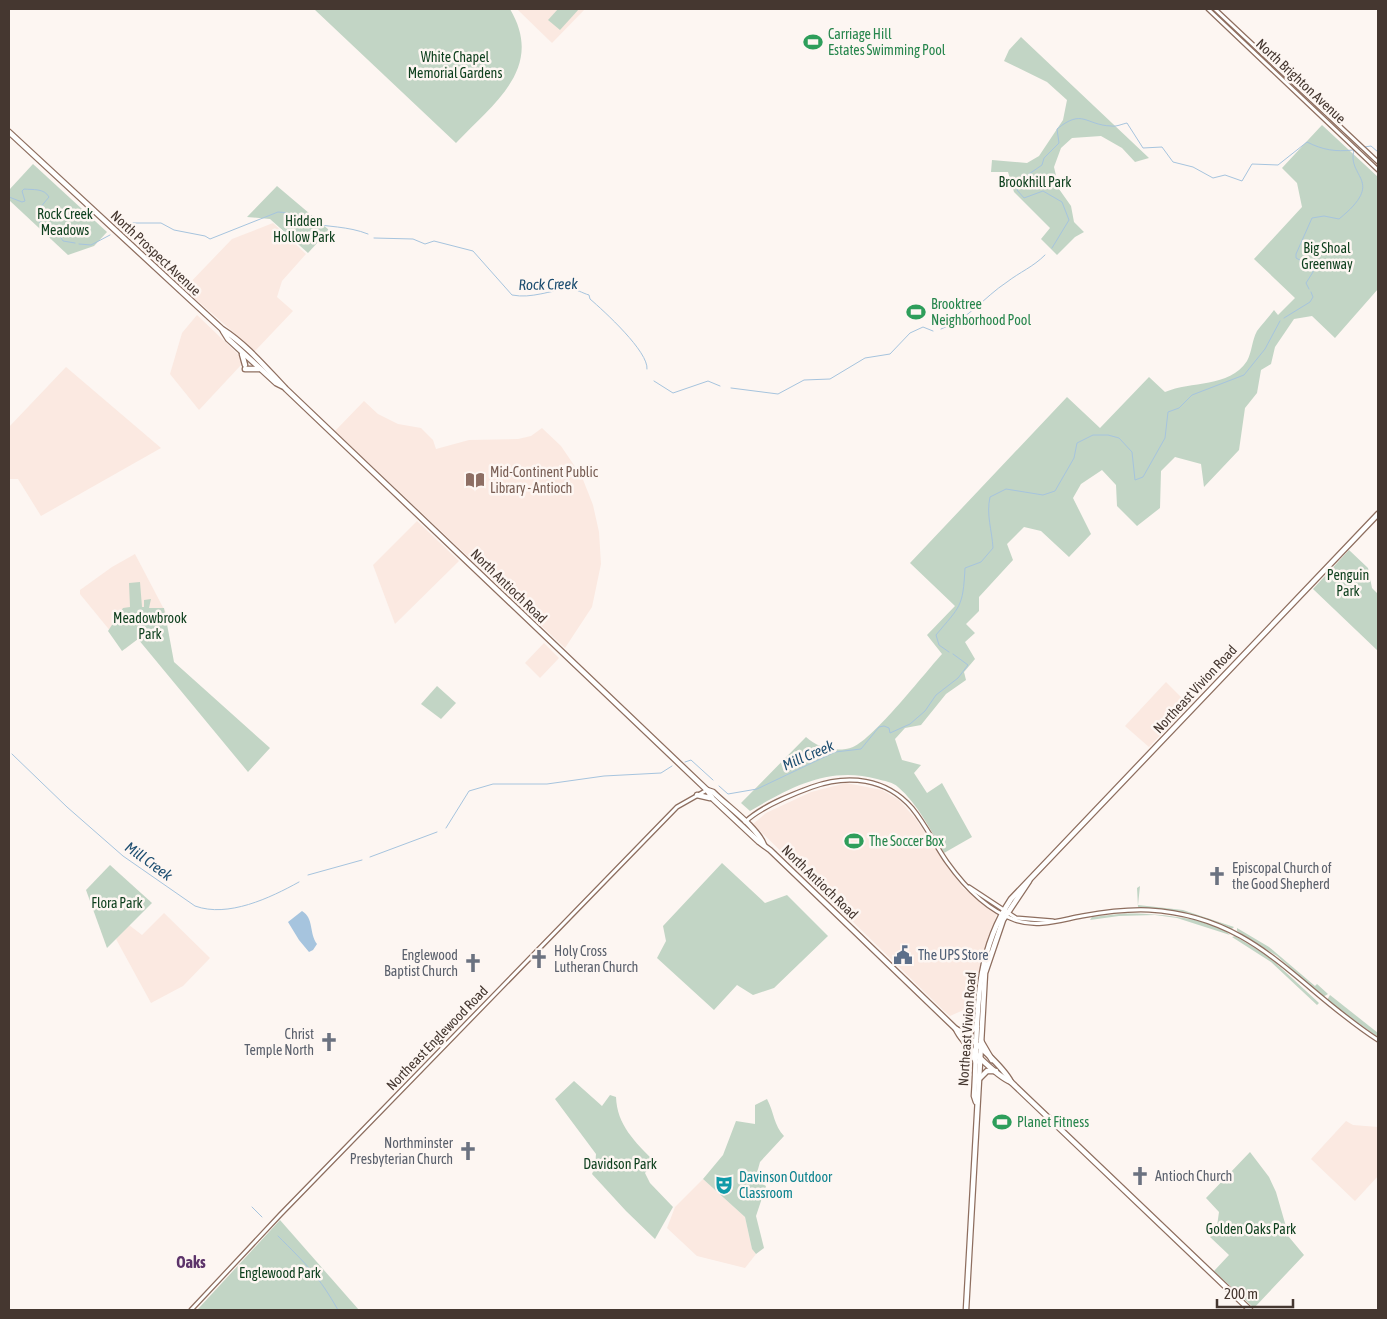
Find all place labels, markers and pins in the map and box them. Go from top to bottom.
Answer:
place label: Carriage Hill Estates Swimming Pool [828,26,946,58]
sports icon: Carriage Hill Estates Swimming Pool [802,31,824,53]
place label: Brooktree Neighborhood Pool [931,296,1031,328]
sports icon: Brooktree Neighborhood Pool [905,301,927,323]
place label: Mid-Continent Public Library - Antioch [490,464,599,496]
library icon: Mid-Continent Public Library - Antioch [464,469,486,491]
sports icon: The Soccer Box [843,830,865,852]
place label: The Soccer Box [869,833,944,849]
place label: Episcopal Church of the Good Shepherd [1232,860,1332,892]
church icon: Episcopal Church of the Good Shepherd [1206,865,1228,887]
place label: Holy Cross Lutheran Church [554,943,638,975]
public building icon: The UPS Store [892,944,914,966]
place label: Englewood Baptist Church [384,947,458,979]
place label: The UPS Store [918,947,989,963]
church icon: Holy Cross Lutheran Church [528,948,550,970]
church icon: Englewood Baptist Church [462,952,484,974]
place label: Christ Temple North [244,1026,314,1058]
church icon: Christ Temple North [318,1031,340,1053]
sports icon: Planet Fitness [991,1111,1013,1133]
place label: Planet Fitness [1017,1114,1089,1130]
place label: Northminster Presbyterian Church [350,1135,454,1167]
church icon: Northminster Presbyterian Church [457,1140,479,1162]
church icon: Antioch Church [1129,1165,1151,1187]
place label: Antioch Church [1155,1168,1232,1184]
place label: Davinson Outdoor Classroom [739,1169,833,1201]
theatre icon: Davinson Outdoor Classroom [713,1174,735,1196]

